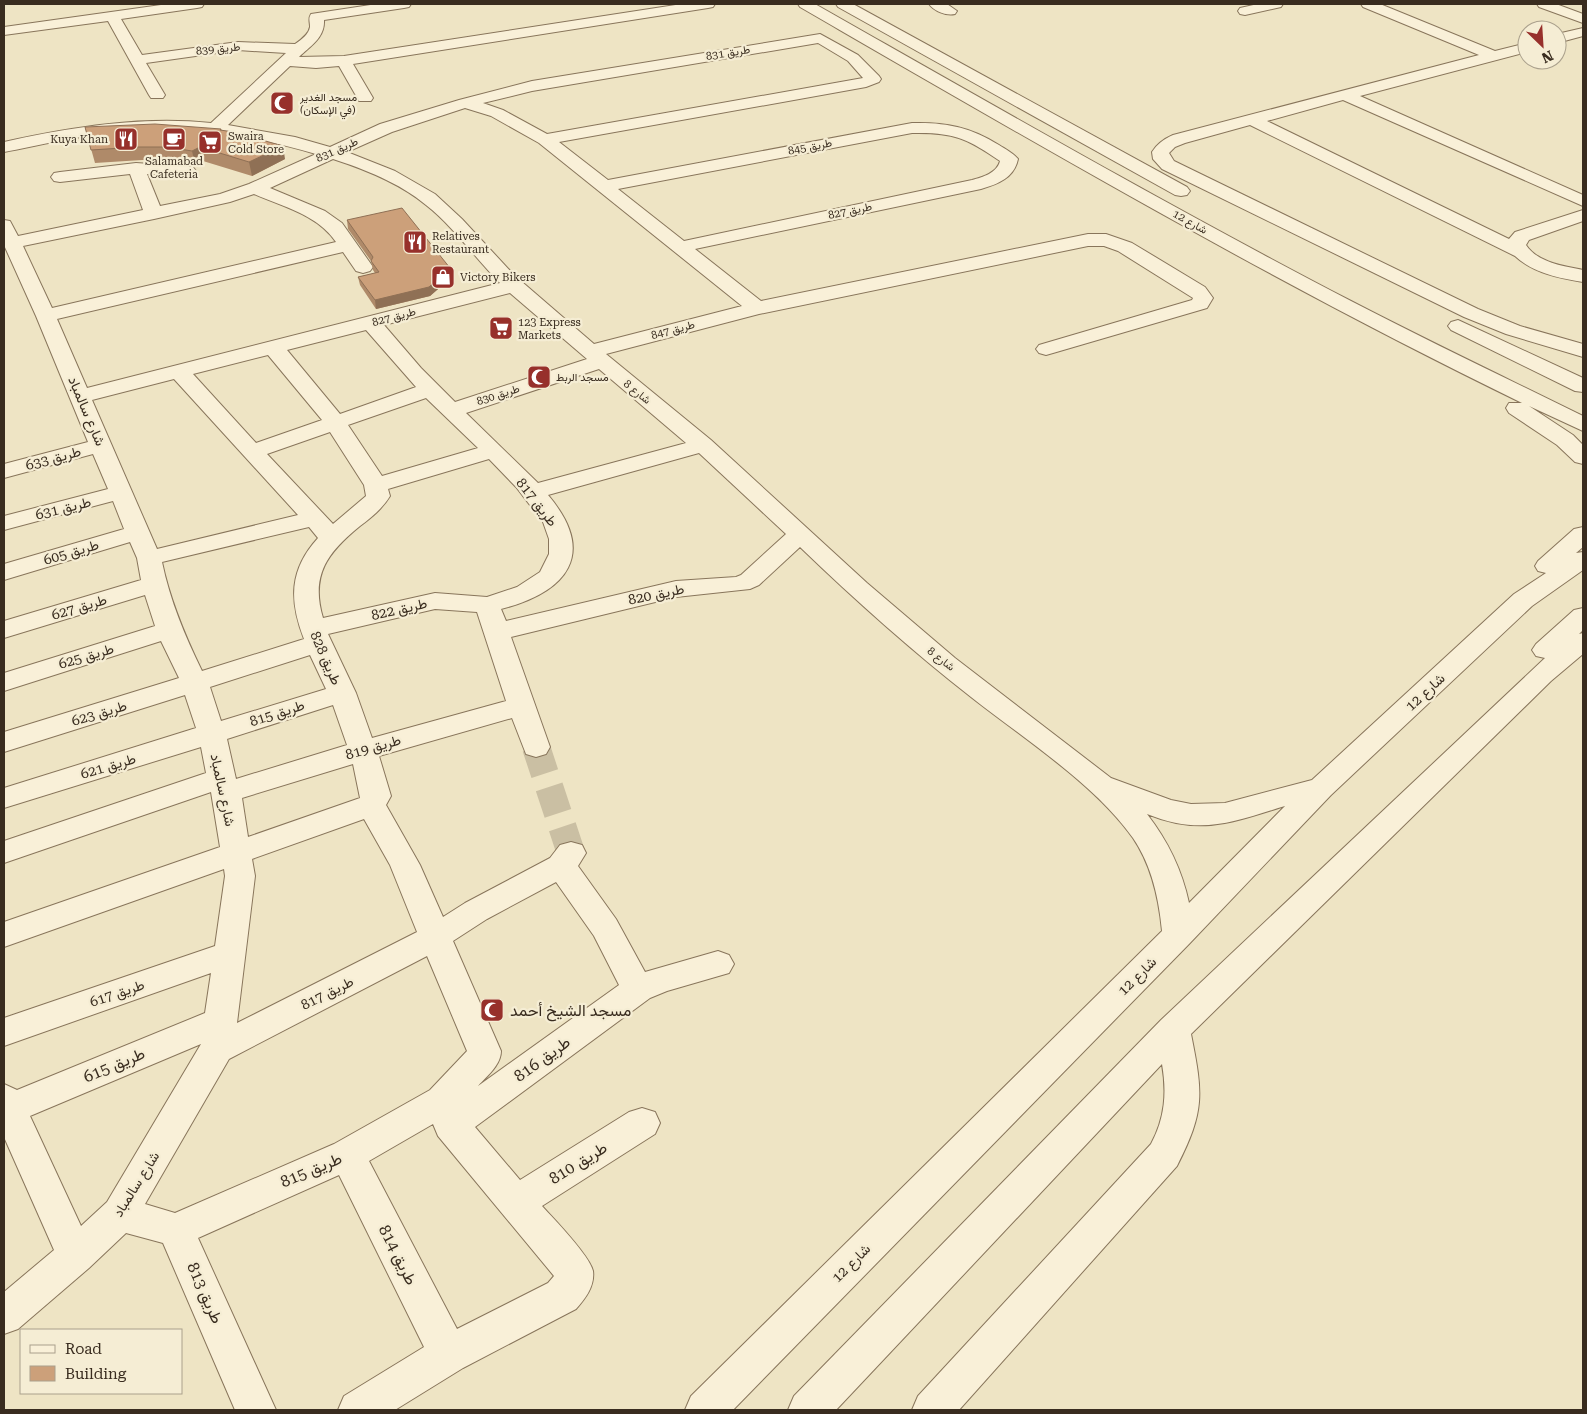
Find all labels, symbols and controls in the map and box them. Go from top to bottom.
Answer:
north arrow [1517,20,1567,70]
street label: طريق 839 [195,40,241,58]
street label: طريق 831 [705,43,751,63]
text: N [1539,47,1556,66]
mosque icon: مسجد الغدير (في الإسكان) [269,90,295,116]
place label: مسجد الغدير (في الإسكان) [299,91,357,120]
restaurant icon: Kuya Khan [113,126,139,152]
cafe icon: Salamabad Cafeteria [161,126,187,152]
supermarket icon: Swaira Cold Store [197,129,223,155]
place label: Swaira Cold Store [228,130,284,156]
place label: Kuya Khan [50,133,108,146]
street label: طريق 831 [314,135,360,165]
street label: طريق 845 [787,136,833,158]
place label: Salamabad Cafeteria [145,155,203,181]
street label: طريق 827 [827,200,873,222]
street label: شارع 12 [1170,207,1210,238]
restaurant icon: Relatives Restaurant [402,229,428,255]
place label: Relatives Restaurant [432,230,489,256]
shop icon: Victory Bikers [430,264,456,290]
place label: Victory Bikers [460,271,535,284]
street label: طريق 827 [371,305,417,329]
supermarket icon: 123 Express Markets [488,315,514,341]
place label: 123 Express Markets [518,316,581,342]
street label: طريق 847 [650,318,696,342]
mosque icon: مسجد الربط [526,364,552,390]
place label: مسجد الربط [556,371,609,384]
street label: شارع سالمباد [62,374,109,449]
street label: شارع 8 [620,377,653,408]
street label: طريق 830 [475,382,521,408]
street label: طريق 633 [24,443,83,474]
street label: طريق 817 [512,475,561,530]
street label: طريق 631 [34,493,93,524]
street label: طريق 605 [42,536,101,569]
street label: طريق 820 [627,580,686,609]
street label: طريق 627 [50,591,109,624]
street label: طريق 822 [370,595,429,624]
street label: طريق 828 [306,629,345,688]
street label: طريق 625 [57,640,116,673]
street label: شارع 8 [924,644,957,675]
street label: شارع 12 [1402,670,1450,716]
street label: طريق 623 [70,697,129,730]
street label: طريق 815 [248,697,307,730]
street label: طريق 819 [344,731,403,763]
street label: طريق 621 [79,750,138,783]
street label: شارع سالمباد [205,752,238,828]
street label: شارع 12 [1115,954,1162,1001]
street label: طريق 817 [298,973,356,1014]
street label: طريق 617 [88,976,147,1011]
mosque icon: مسجد الشيخ أحمد [479,997,505,1023]
place label: مسجد الشيخ أحمد [510,1001,631,1022]
street label: طريق 816 [510,1032,574,1087]
street label: طريق 615 [80,1044,148,1087]
street label: طريق 810 [545,1138,611,1189]
street label: شارع سالمباد [110,1149,165,1221]
street label: طريق 815 [277,1149,345,1192]
street label: طريق 814 [374,1222,421,1289]
street label: شارع 12 [829,1241,876,1288]
street label: طريق 813 [182,1260,227,1327]
legend [20,1329,182,1394]
text: Road [65,1340,102,1358]
text: Building [65,1365,127,1383]

